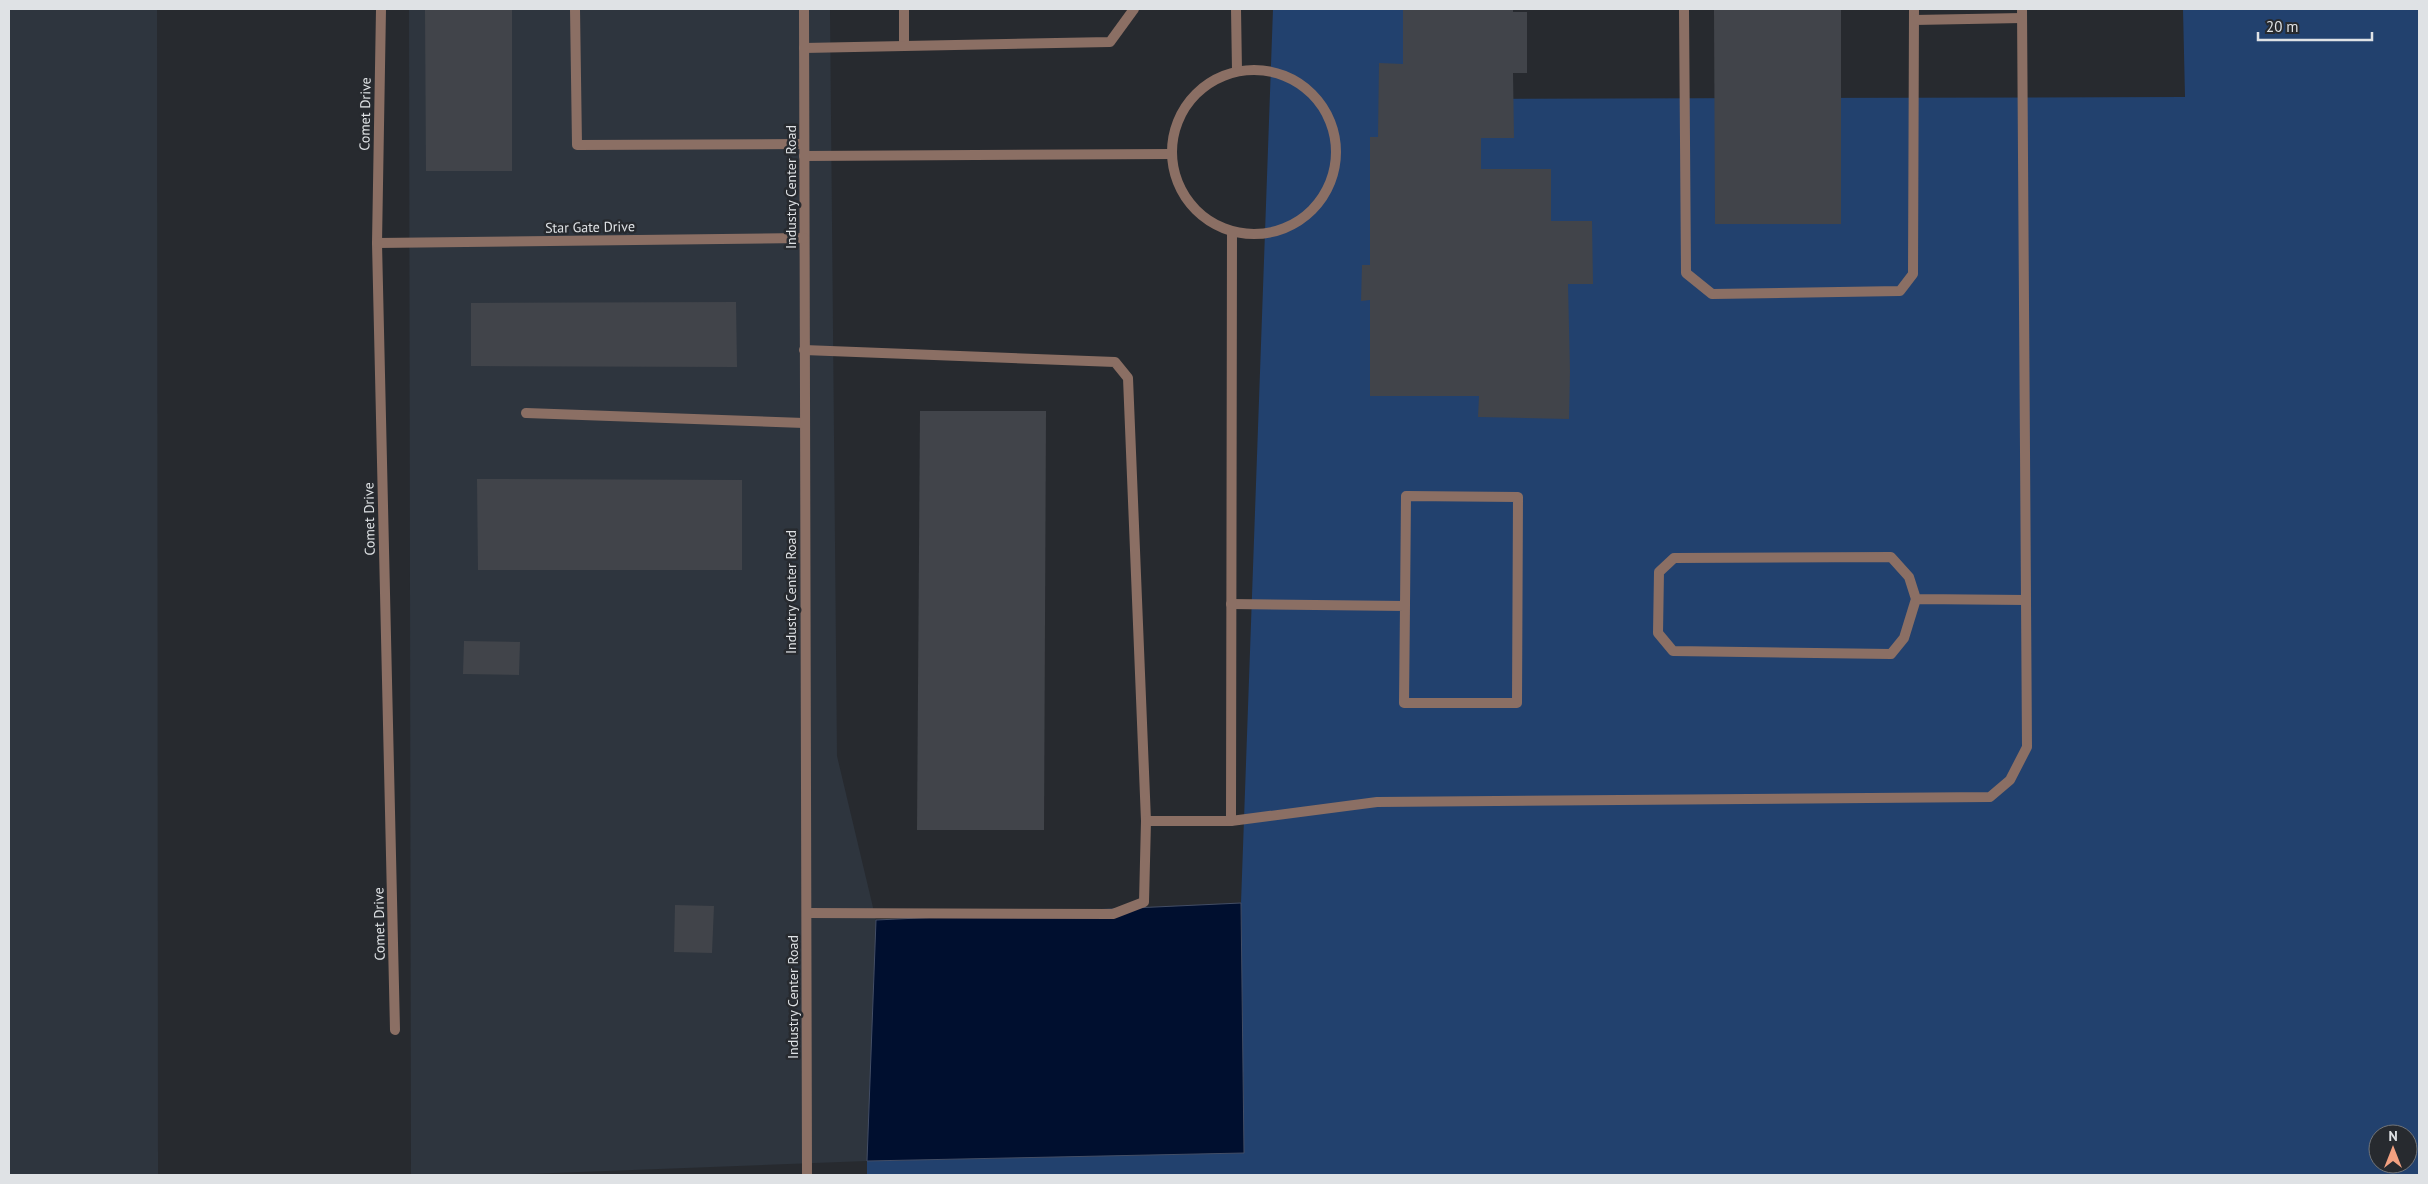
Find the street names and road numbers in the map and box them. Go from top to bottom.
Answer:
street label: Comet Drive [355,77,375,151]
street label: Industry Center Road [782,125,800,249]
street label: Star Gate Drive [545,217,635,237]
street label: Comet Drive [359,482,379,556]
street label: Industry Center Road [782,530,800,654]
street label: Comet Drive [369,887,389,961]
street label: Industry Center Road [784,935,802,1059]

